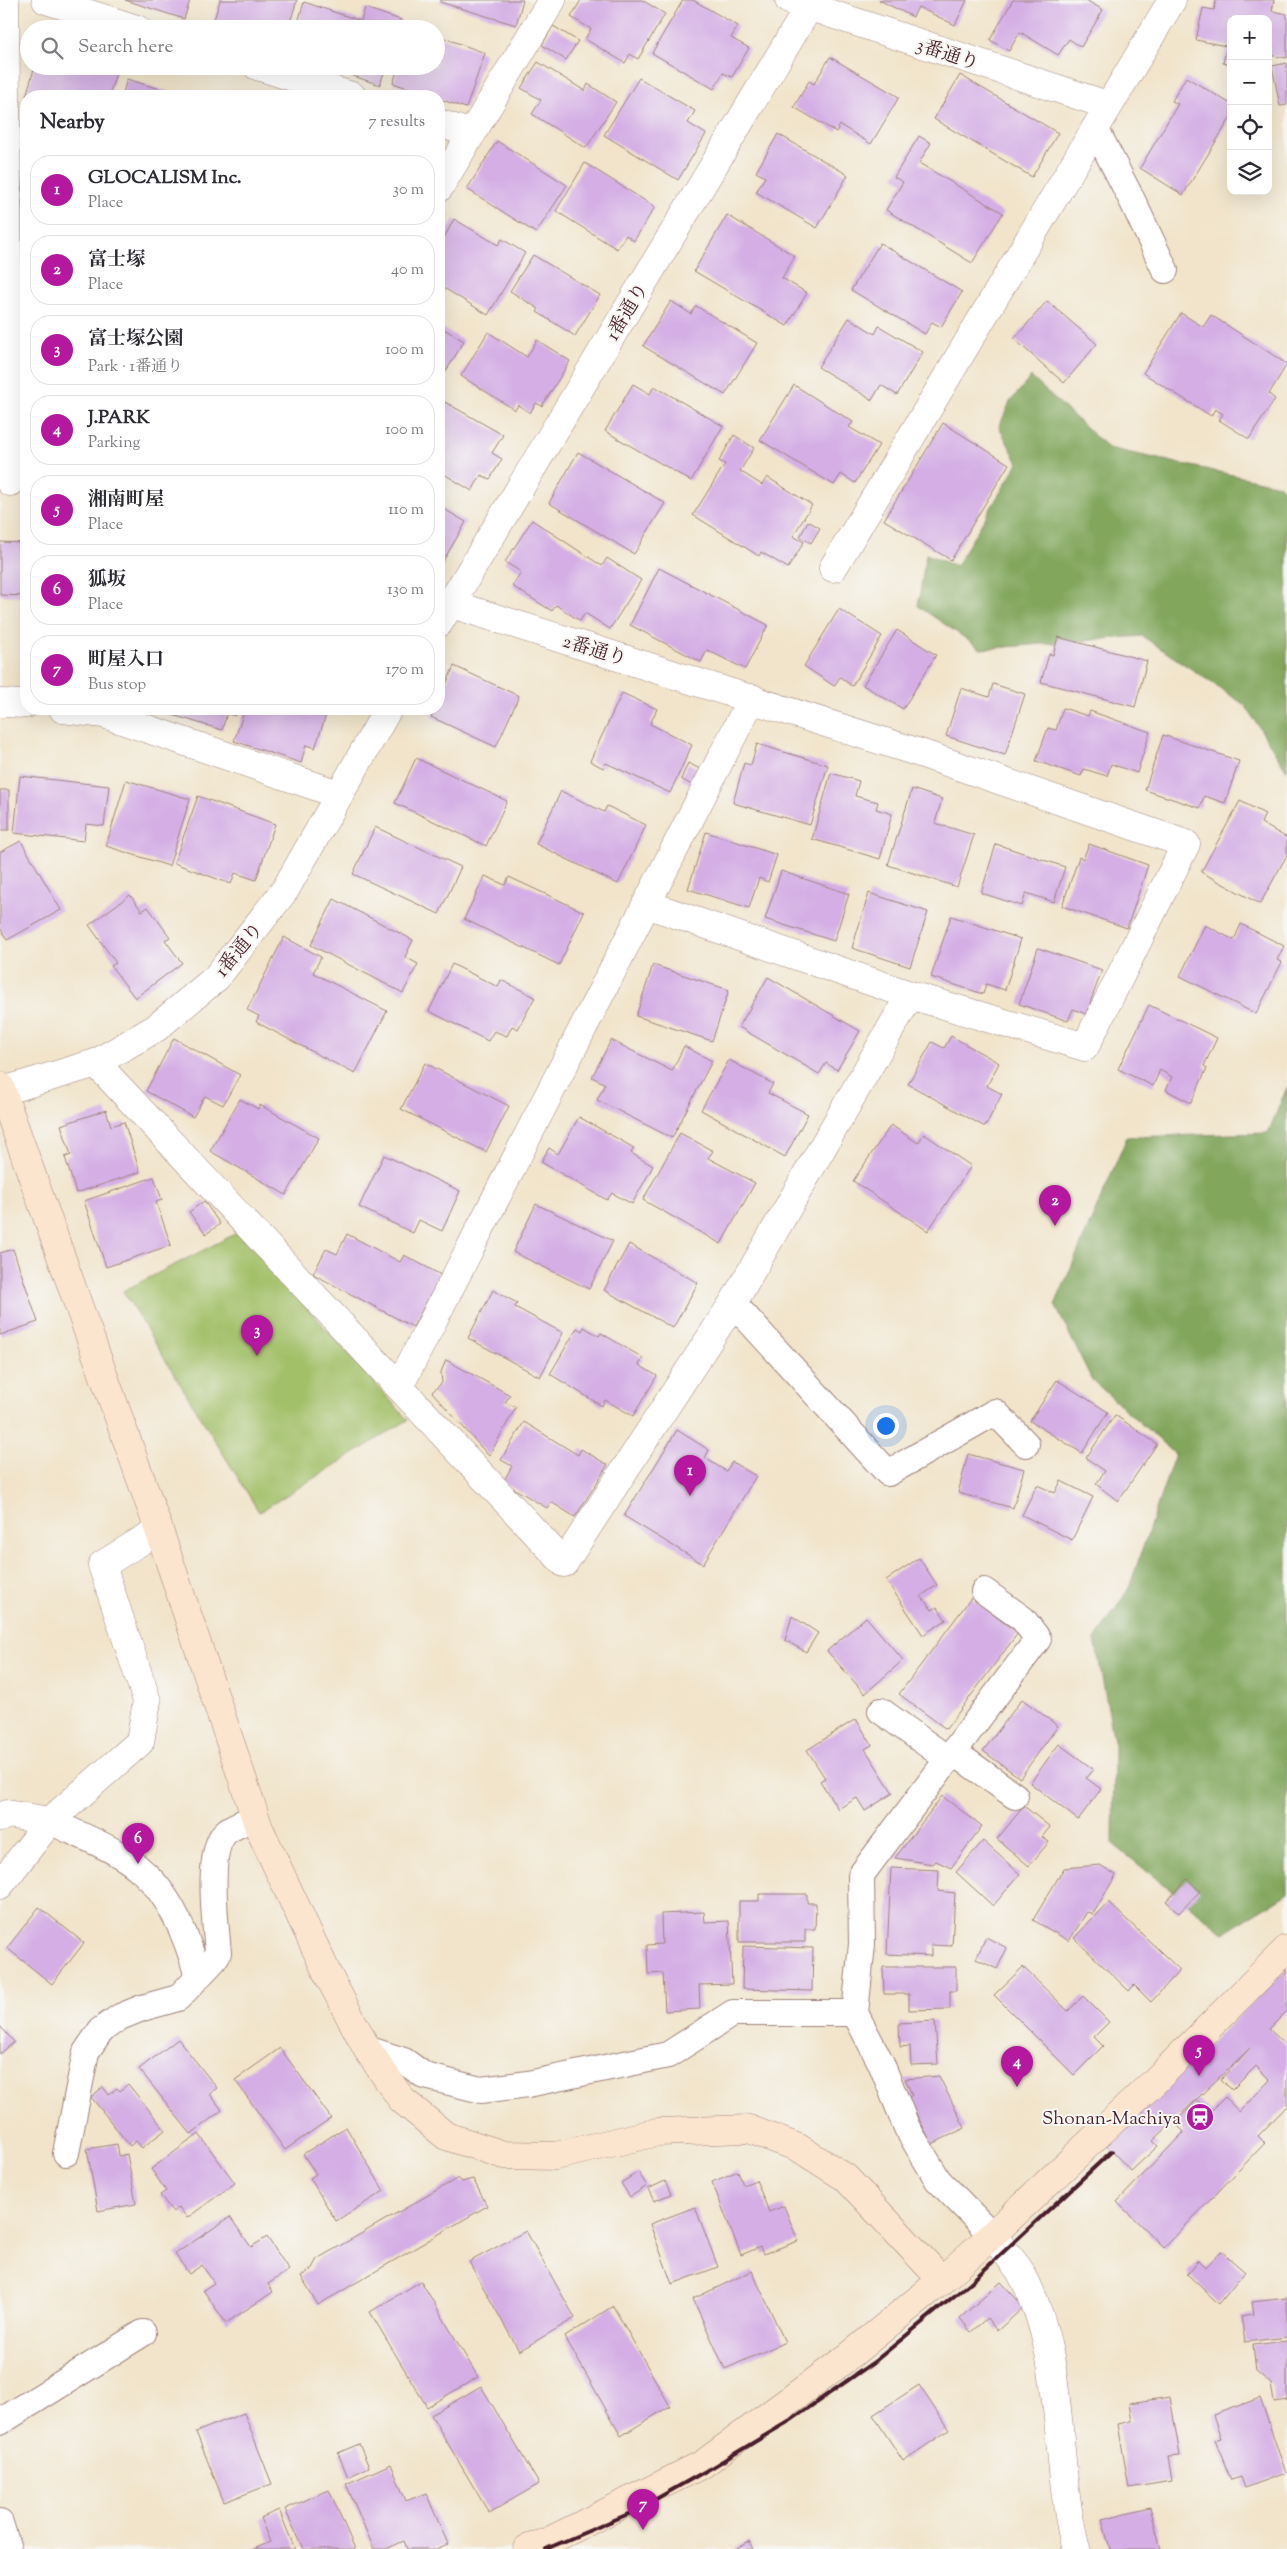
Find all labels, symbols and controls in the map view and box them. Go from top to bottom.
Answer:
map controls [1227,15,1272,195]
button: + [1227,15,1272,60]
search box [20,20,445,75]
street label: 3番通り [912,33,982,78]
icon: search [38,34,66,62]
text: Search here [78,34,173,61]
button: − [1227,60,1272,105]
button: locate [1227,105,1272,150]
text: Nearby [40,108,105,138]
text: 7 results [369,111,425,134]
button: layers [1227,150,1272,195]
text: GLOCALISM Inc. [88,165,242,192]
text: 1 [54,179,60,202]
text: 30 m [393,179,424,202]
text: Place [88,192,123,215]
text: 富士塚 [88,247,145,274]
text: 2 [53,259,61,282]
text: 40 m [391,259,424,282]
text: Place [88,274,123,297]
street label: 1番通り [600,278,656,346]
text: 富士塚公園 [88,326,183,353]
text: 3 [54,339,60,362]
text: 100 m [385,339,424,362]
text: Park · 1番通り [88,356,183,379]
text: J.PARK [88,405,150,432]
text: 4 [53,419,61,442]
text: 100 m [385,419,424,442]
text: Parking [88,432,140,455]
text: 湘南町屋 [88,487,164,514]
text: 5 [54,499,60,522]
text: 110 m [388,499,424,522]
text: Place [88,514,123,537]
text: 狐坂 [88,567,126,594]
text: 6 [53,579,61,602]
text: 130 m [387,579,424,602]
text: Place [88,594,123,617]
street label: 2番通り [559,629,630,674]
text: 町屋入口 [88,647,164,674]
text: 7 [53,659,61,682]
text: 170 m [386,659,424,682]
text: Bus stop [88,674,146,697]
street label: 1番通り [209,917,270,984]
pin: 2 [1039,1185,1071,1226]
pin: 3 [241,1315,273,1356]
your location [873,1413,899,1439]
pin: 1 [674,1455,706,1496]
pin: 6 [122,1823,154,1864]
pin: 5 [1183,2035,1215,2076]
pin: 4 [1001,2046,1033,2087]
station icon: Shonan-Machiya [1185,2102,1215,2132]
place label: Shonan-Machiya [1042,2106,1181,2133]
pin: 7 [627,2489,659,2530]

